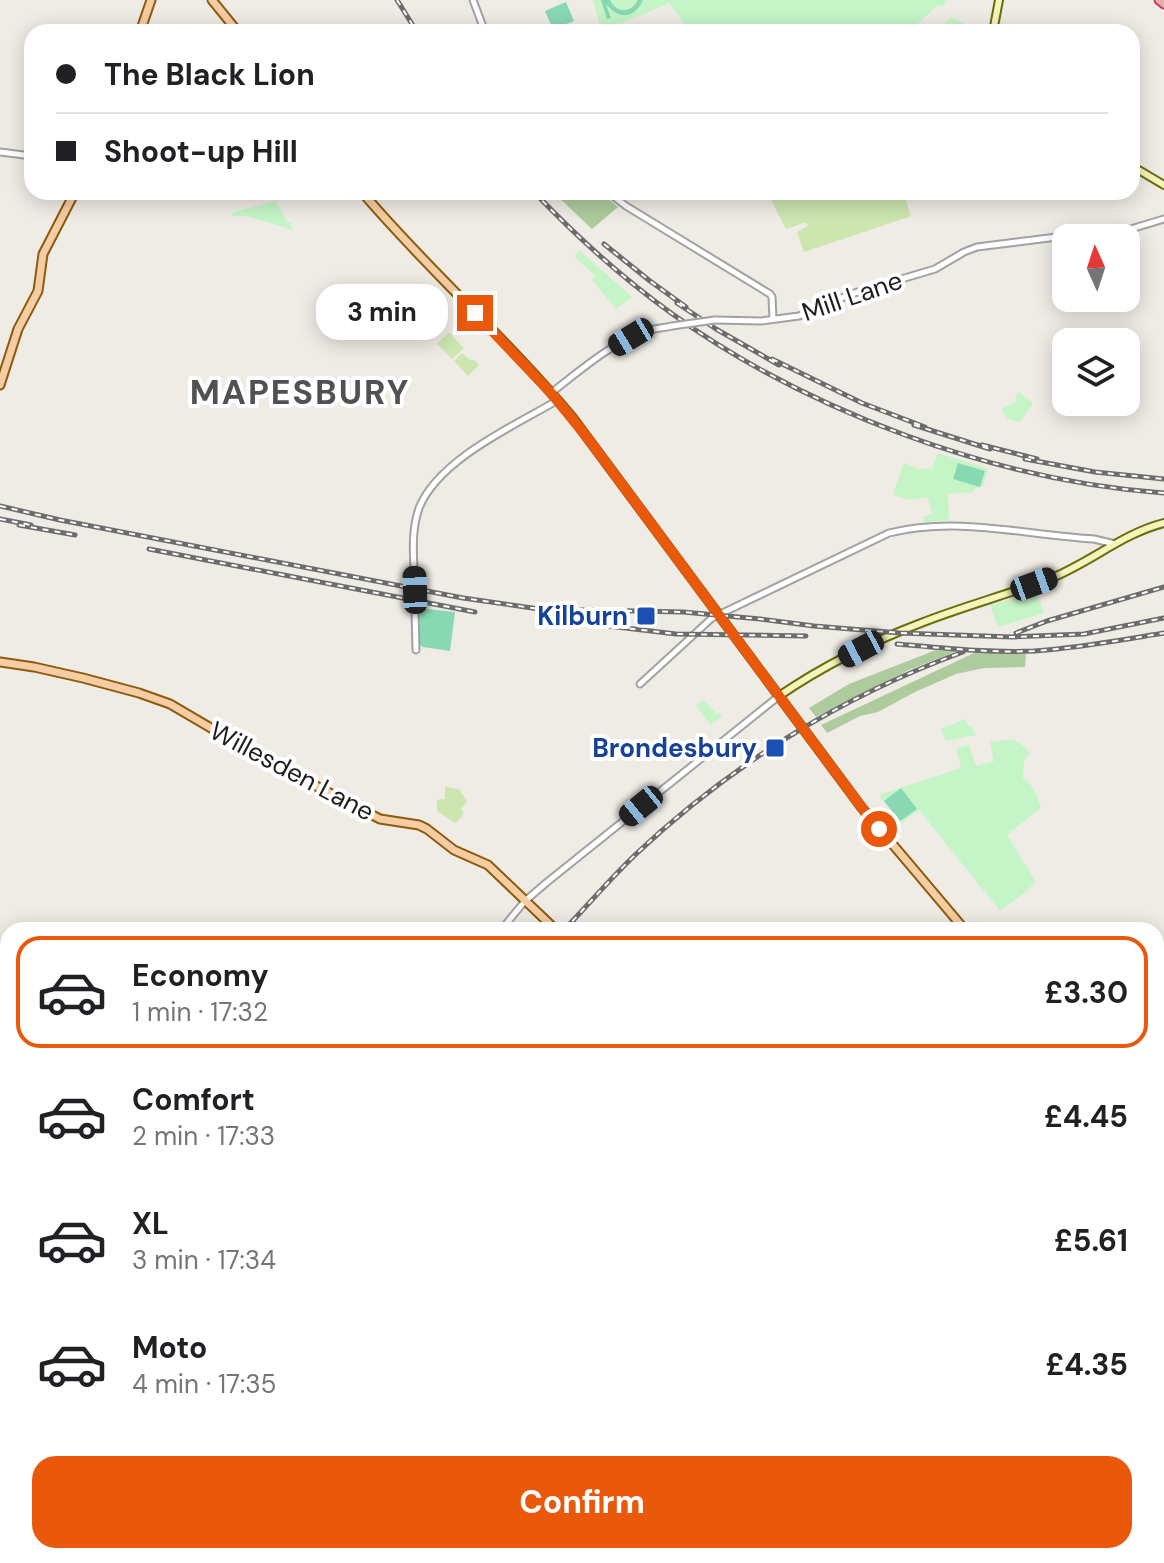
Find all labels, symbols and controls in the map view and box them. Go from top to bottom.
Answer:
text: The Black Lion [104,55,315,94]
text: Shoot-up Hill [104,132,298,171]
north arrow [1052,224,1140,312]
map controls [1052,224,1140,416]
street label: Mill Lane [797,263,907,329]
callout: 3 min [315,285,447,341]
text: 3 min [347,295,417,329]
route end [457,295,493,331]
car [604,314,658,360]
button: layers [1052,328,1140,416]
district label: MAPESBURY [190,370,410,415]
car [1007,565,1061,603]
car [402,566,428,614]
place label: Kilburn [537,599,628,633]
marker: Kilburn [635,605,657,627]
car [834,627,888,671]
street label: Willesden Lane [204,713,380,829]
place label: Brondesbury [592,731,757,765]
marker: Brondesbury [764,737,786,759]
car [615,782,667,830]
route start [861,811,897,847]
icon: car [36,956,108,1028]
text: Economy [132,956,269,995]
text: £3.30 [1044,973,1128,1012]
text: 1 min · 17:32 [132,995,268,1029]
icon: car [36,1080,108,1152]
text: Comfort [132,1080,255,1119]
text: £4.45 [1044,1097,1128,1136]
text: 2 min · 17:33 [132,1119,275,1153]
icon: car [36,1204,108,1276]
text: XL [132,1204,169,1243]
text: £5.61 [1054,1221,1128,1260]
text: 3 min · 17:34 [132,1243,276,1277]
icon: car [36,1328,108,1400]
text: Moto [132,1328,207,1367]
text: £4.35 [1045,1345,1128,1384]
text: 4 min · 17:35 [132,1367,276,1401]
button: Confirm [32,1456,1132,1548]

